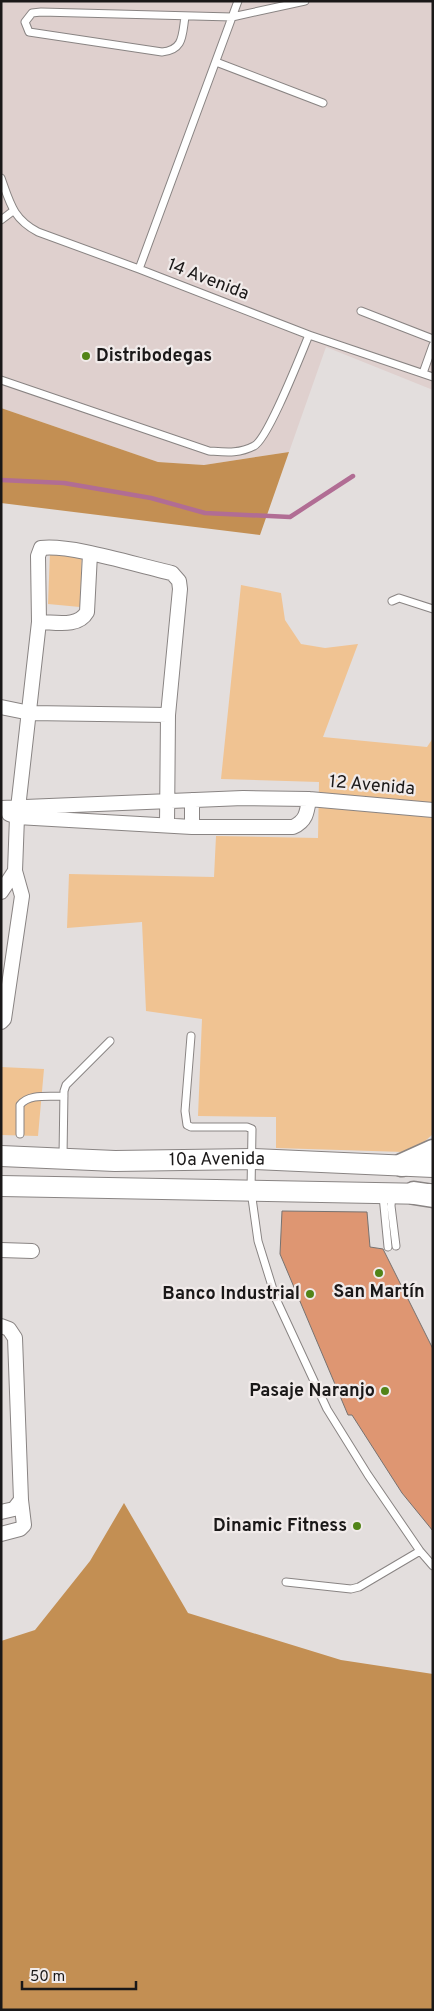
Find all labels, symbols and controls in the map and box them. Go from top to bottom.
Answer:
street label: 14 Avenida [164,254,252,306]
place label: Distribodegas [96,345,212,368]
marker: Distribodegas [80,350,92,362]
street label: 12 Avenida [328,771,416,801]
street label: 10a Avenida [169,1147,265,1172]
marker: San Martín [373,1267,385,1279]
place label: San Martín [333,1281,425,1304]
place label: Banco Industrial [162,1283,300,1306]
marker: Banco Industrial [304,1288,316,1300]
place label: Pasaje Naranjo [249,1380,375,1403]
marker: Pasaje Naranjo [379,1385,391,1397]
place label: Dinamic Fitness [213,1515,347,1538]
marker: Dinamic Fitness [351,1520,363,1532]
scale bar [22,1958,136,1990]
text: 50 m [30,1968,65,1987]

